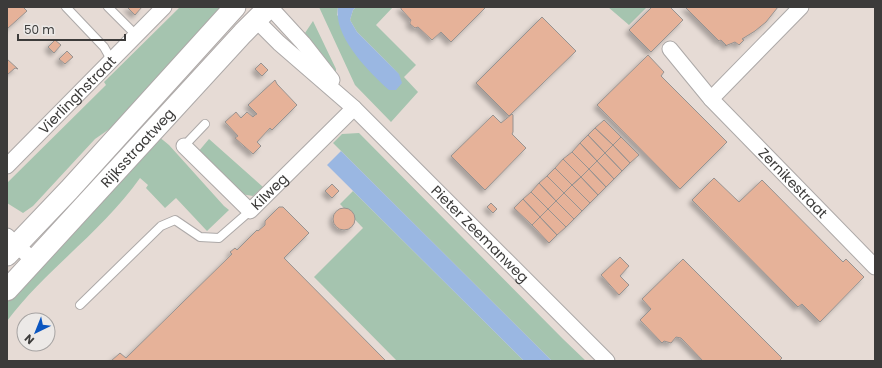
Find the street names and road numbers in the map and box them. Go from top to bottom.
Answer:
street label: Vierlinghstraat [34,51,121,138]
street label: Rijksstraatweg [96,104,179,192]
street label: Zernikestraat [754,143,832,223]
street label: Kilweg [246,169,292,215]
street label: Pieter Zeemanweg [427,181,533,287]

